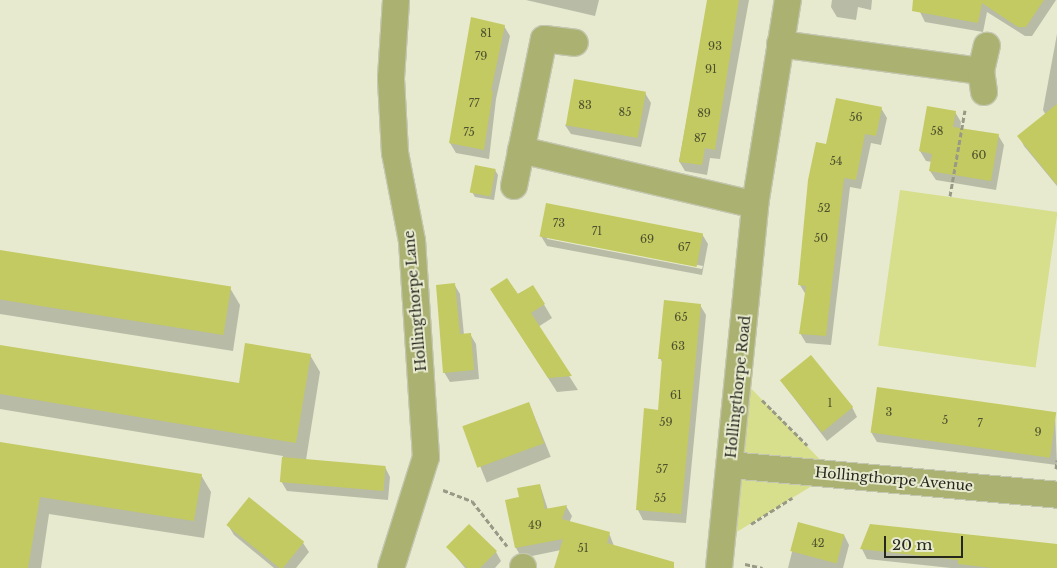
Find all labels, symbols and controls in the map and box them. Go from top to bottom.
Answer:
house number: 81 [480,26,492,40]
house number: 93 [708,39,722,53]
house number: 79 [475,49,487,63]
house number: 91 [705,62,717,76]
house number: 77 [468,96,480,110]
house number: 83 [578,98,592,112]
house number: 85 [619,105,631,119]
house number: 89 [697,106,711,120]
house number: 56 [849,110,863,124]
house number: 58 [931,124,943,138]
house number: 75 [463,125,475,139]
house number: 87 [694,131,706,145]
house number: 60 [972,148,986,162]
house number: 54 [830,154,842,168]
house number: 52 [817,201,831,215]
house number: 73 [553,216,565,230]
house number: 71 [592,224,602,238]
street label: Hollingthorpe Lane [400,230,430,372]
house number: 50 [814,231,828,245]
house number: 69 [640,232,654,246]
house number: 67 [678,240,690,254]
house number: 65 [674,310,688,324]
street label: Hollingthorpe Road [722,315,754,459]
house number: 63 [671,339,685,353]
house number: 61 [670,388,682,402]
house number: 1 [828,396,832,410]
house number: 3 [886,405,892,419]
house number: 5 [942,413,948,427]
house number: 59 [659,415,673,429]
house number: 7 [977,416,983,430]
house number: 9 [1034,425,1042,439]
house number: 57 [656,462,668,476]
street label: Hollingthorpe Avenue [814,464,974,494]
house number: 55 [654,491,666,505]
house number: 49 [528,518,542,532]
scale bar [887,526,966,558]
text: 20 m [892,535,932,554]
house number: 42 [811,536,825,550]
house number: 51 [577,541,589,555]

